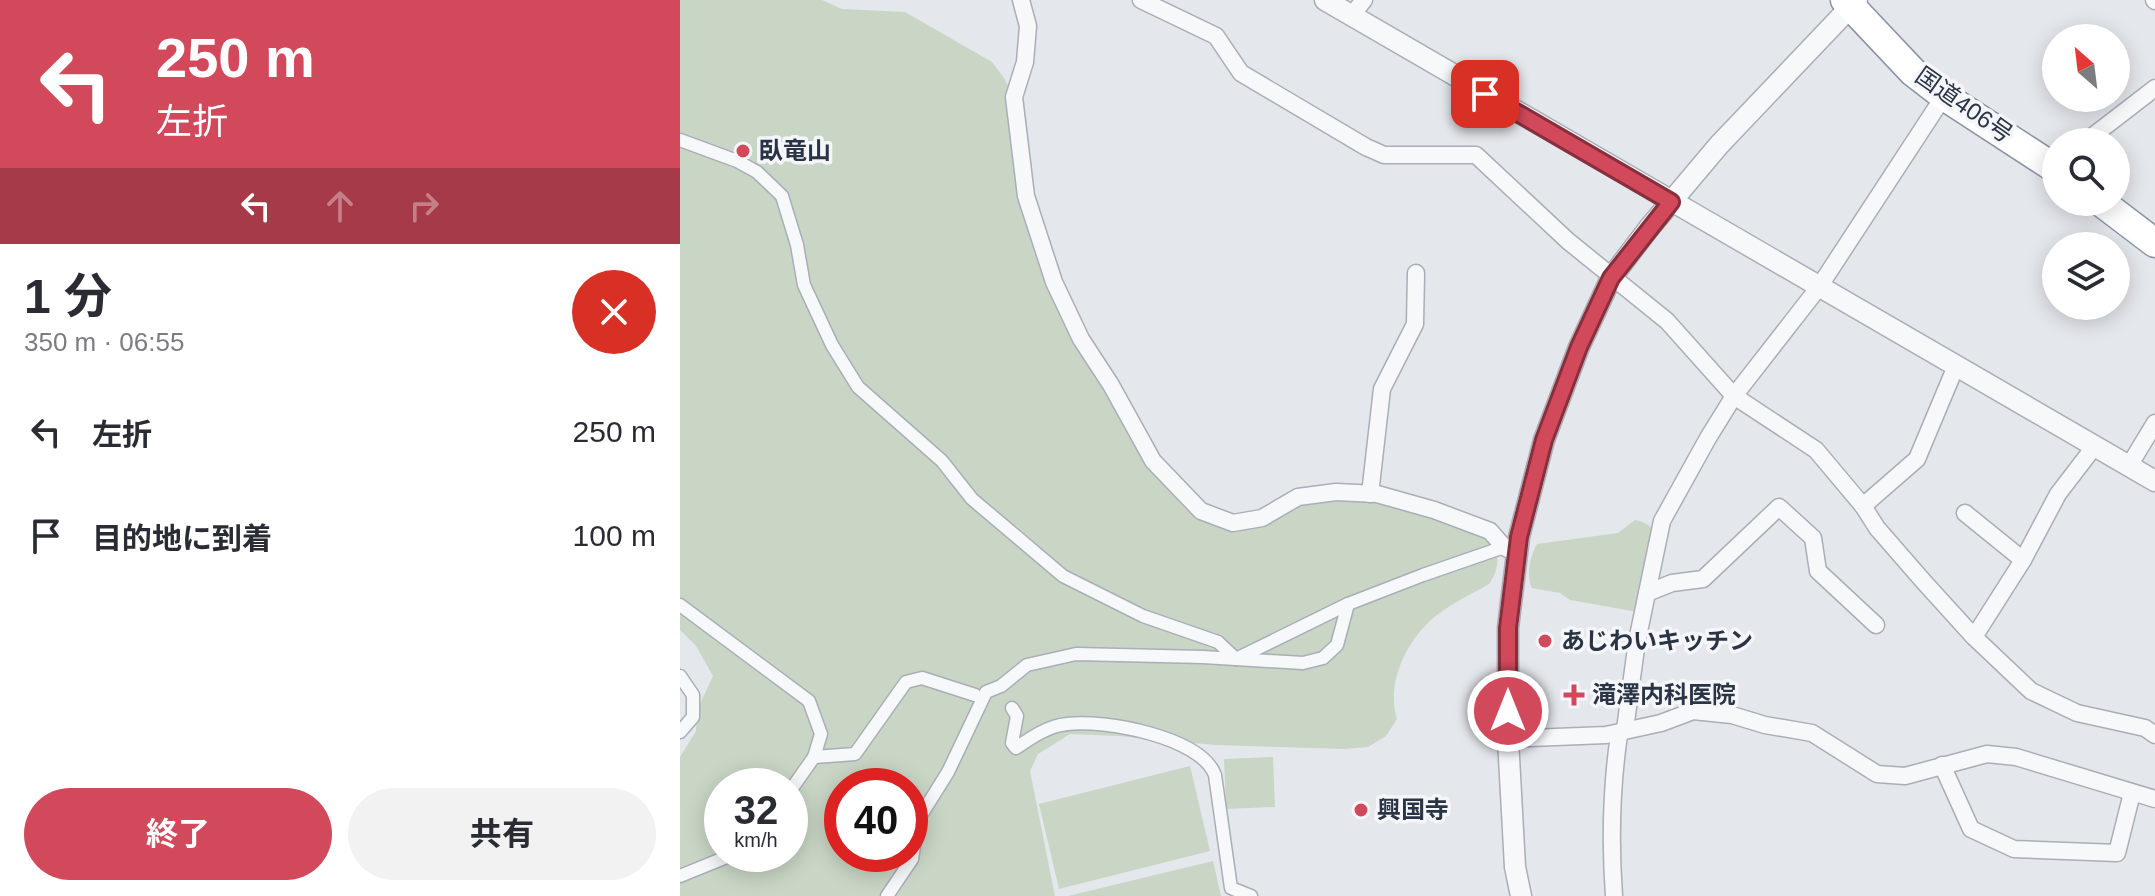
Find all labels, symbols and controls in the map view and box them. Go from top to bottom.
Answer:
north arrow [2042,24,2130,112]
map controls [2042,24,2130,320]
text: 250 m [156,26,315,89]
icon: left [24,32,128,136]
pin [1451,60,1519,128]
street label: 国道406号 [1911,61,2018,148]
icon: arrive [1463,72,1507,116]
text: 左折 [156,101,228,142]
button: search [2042,128,2130,216]
place label: 臥竜山 [759,137,831,164]
marker: 臥竜山 [734,142,752,160]
icon: left [234,184,278,228]
icon: ahead [318,184,362,228]
icon: right [402,184,446,228]
button: layers [2042,232,2130,320]
text: 1 分 [24,270,112,323]
button: close [572,270,656,354]
text: 350 m · 06:55 [24,327,184,357]
icon: left [24,410,68,454]
text: 250 m [573,415,656,448]
text: 左折 [92,418,152,451]
icon: arrive [24,514,68,558]
text: 100 m [573,519,656,552]
text: 目的地に到着 [92,522,272,555]
place label: あじわいキッチン [1561,627,1753,654]
marker: あじわいキッチン [1536,632,1554,650]
position arrow [1466,669,1550,753]
place label: 滝澤内科医院 [1592,681,1736,708]
marker: 滝澤内科医院 [1563,684,1585,706]
speed limit sign: 40 [824,768,928,872]
button: 終了 [24,788,332,880]
button: 共有 [348,788,656,880]
text: 32 [734,788,778,832]
place label: 興国寺 [1377,796,1449,823]
marker: 興国寺 [1352,801,1370,819]
text: km/h [734,829,778,851]

